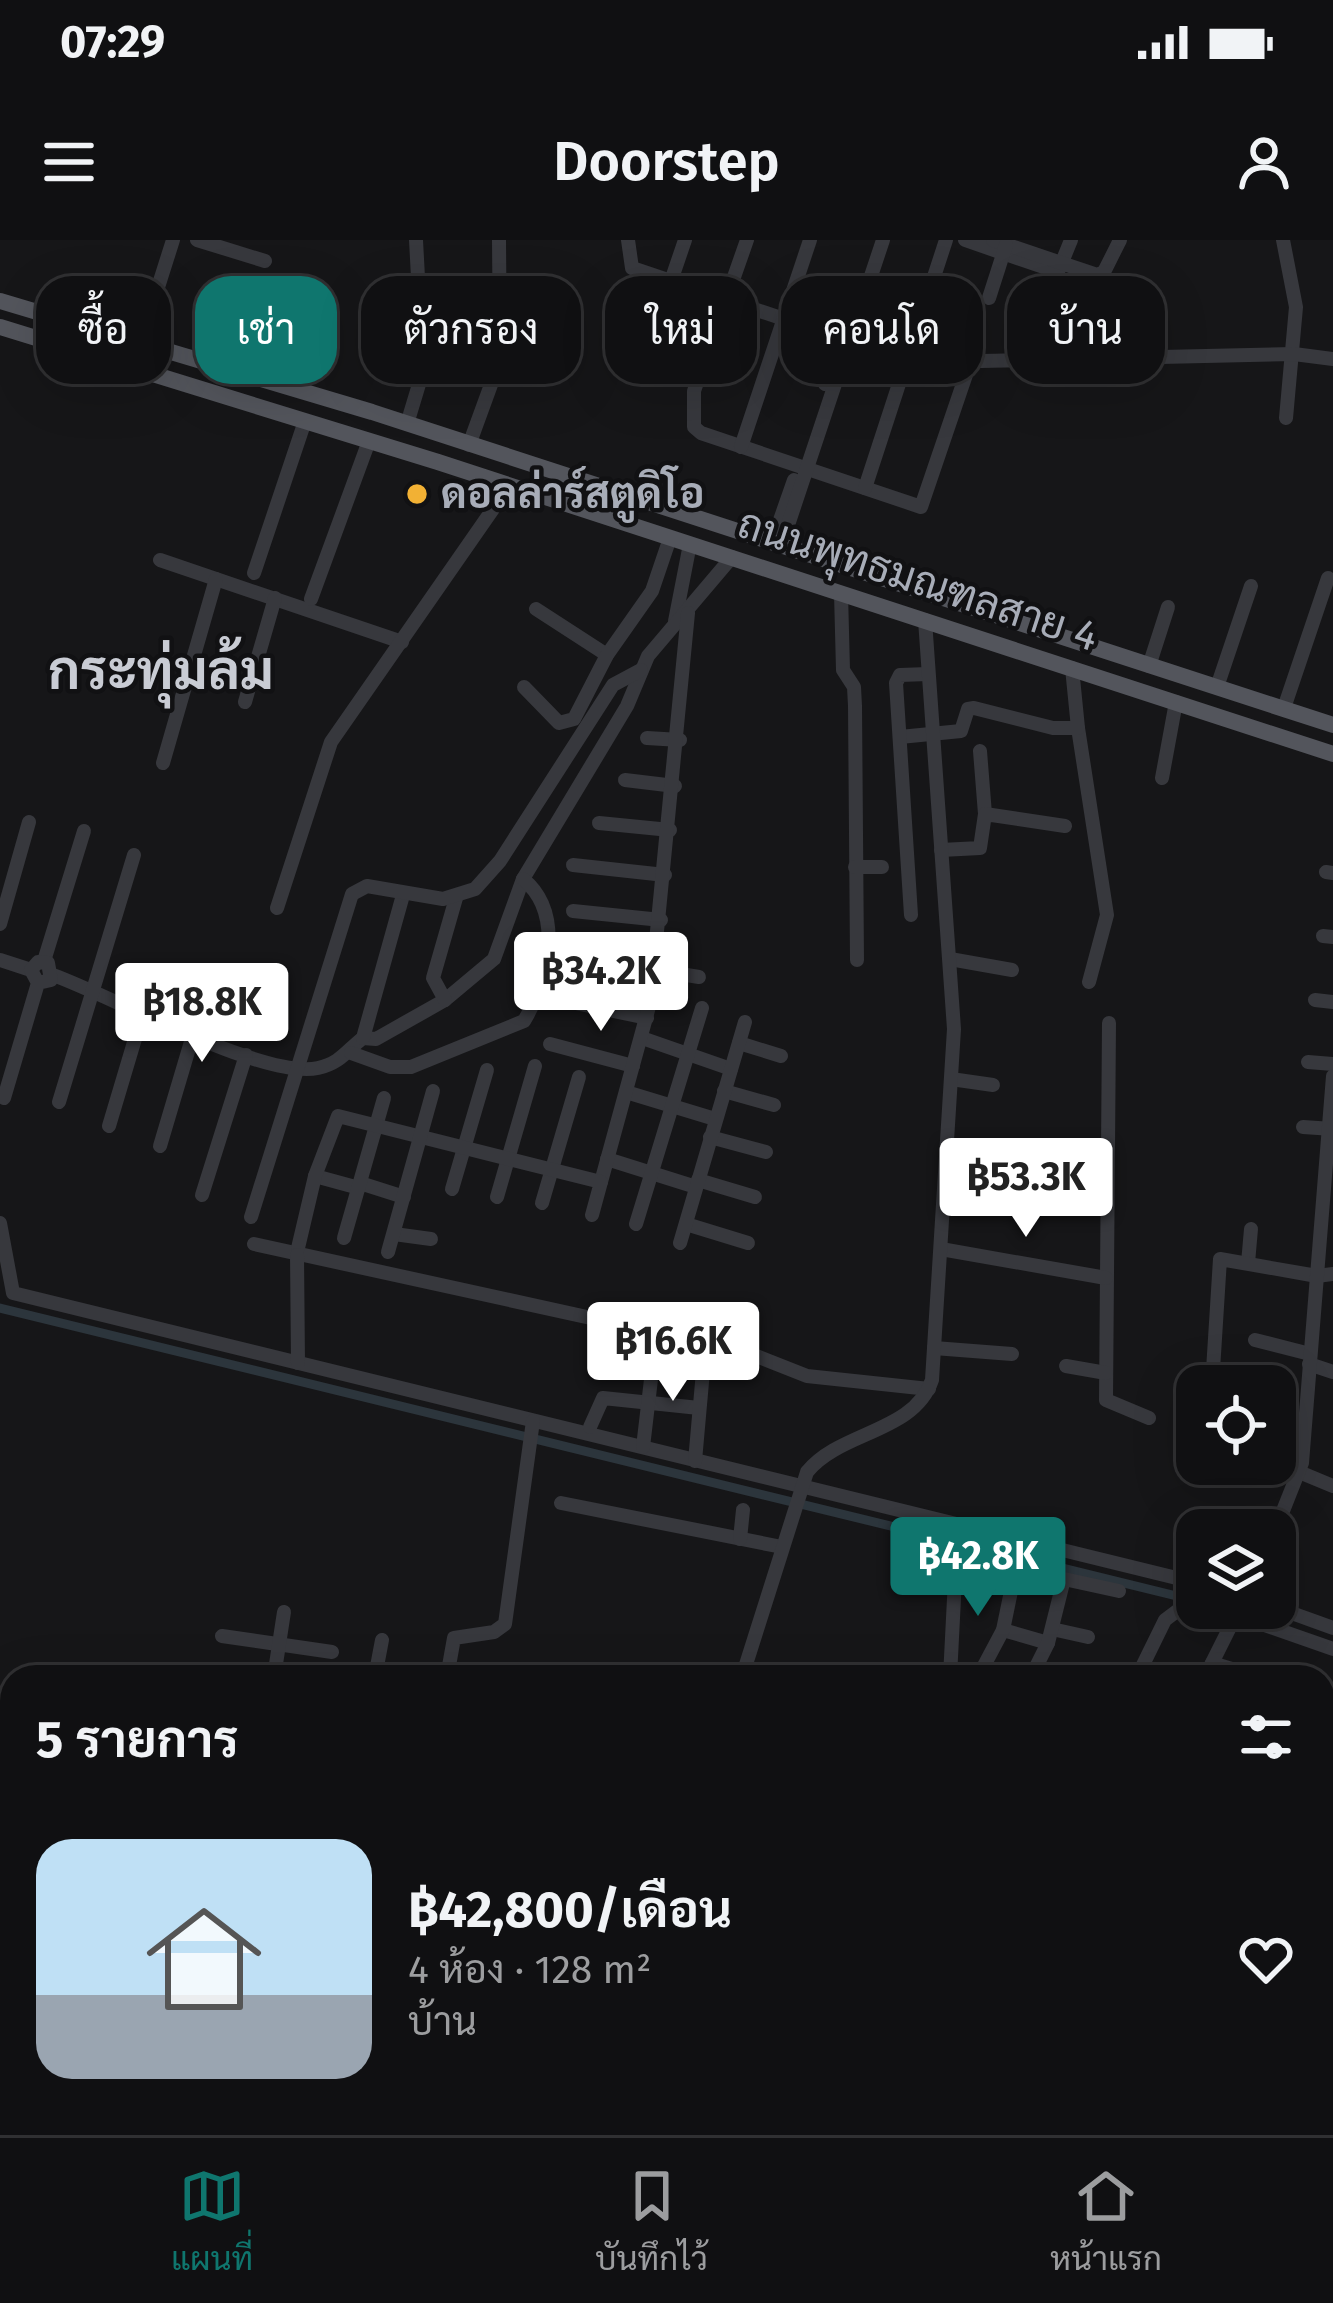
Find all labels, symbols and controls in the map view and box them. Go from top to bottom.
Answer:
text: 07:29 [60,15,165,69]
icon: menu [36,129,102,195]
icon: person [1231,129,1297,195]
text: Doorstep [553,130,780,194]
chip: ซื้อ [36,276,171,384]
chip: เช่า [195,276,337,384]
chip: ตัวกรอง [361,276,581,384]
chip: ใหม่ [605,276,757,384]
chip: คอนโด [781,276,983,384]
chip: บ้าน [1007,276,1165,384]
place label: ดอลล่าร์สตูดิโอ [441,465,705,523]
marker: ดอลล่าร์สตูดิโอ [404,481,430,507]
street label: ถนนพุทธมณฑลสาย 4 [730,498,1104,666]
district label: กระทุ่มล้ม [48,636,274,709]
pin: ฿34.2K [503,932,699,1034]
text: ฿34.2K [541,948,661,994]
pin: ฿18.8K [104,963,300,1065]
text: ฿18.8K [142,979,262,1025]
pin: ฿53.3K [928,1138,1124,1240]
text: ฿53.3K [967,1154,1085,1200]
pin: ฿16.6K [575,1302,771,1404]
text: ฿16.6K [614,1318,732,1364]
map controls [1176,1365,1296,1629]
button: locate [1176,1365,1296,1485]
button: layers [1176,1509,1296,1629]
pin: ฿42.8K [880,1517,1076,1619]
text: ฿42.8K [917,1533,1039,1579]
icon: filters [1233,1704,1299,1770]
text: 5 รายการ [36,1709,239,1771]
text: ฿42,800/เดือน [408,1879,732,1941]
icon: home [132,1887,276,2031]
icon: heart [1233,1926,1299,1992]
text: 4 ห้อง · 128 m² [408,1947,651,1993]
text: บ้าน [408,1999,477,2045]
tab: แผนที่ [171,2163,253,2279]
tab: บันทึกไว้ [595,2163,708,2279]
tab: หน้าแรก [1050,2163,1162,2279]

